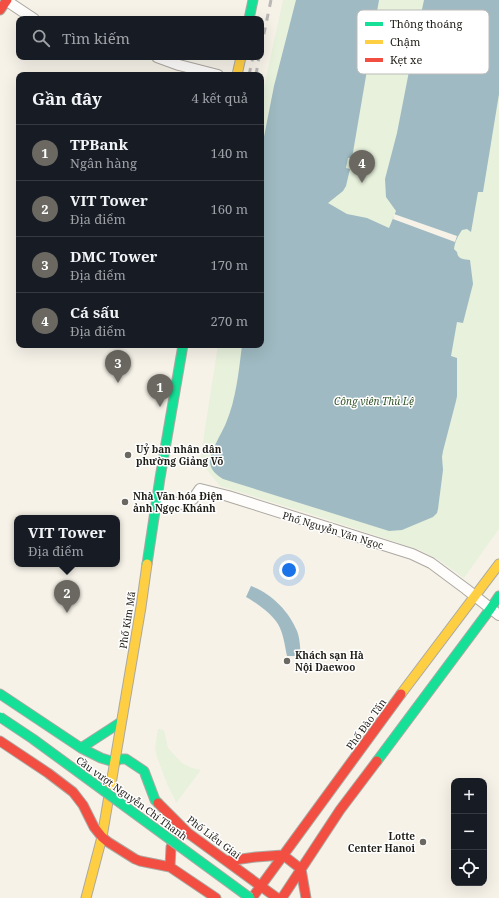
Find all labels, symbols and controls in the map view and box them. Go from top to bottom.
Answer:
legend [357,10,489,74]
search box [16,16,264,60]
text: Thông thoáng [390,16,462,31]
icon: search [30,27,52,49]
text: Tìm kiếm [62,28,130,48]
text: Chậm [390,34,421,49]
text: Kẹt xe [390,52,422,67]
text: Gần đây [32,87,102,110]
text: 4 kết quả [192,89,248,107]
text: TPBank [70,134,128,154]
text: 1 [41,144,49,162]
text: 140 m [211,144,248,162]
pin: 4 [349,150,375,183]
text: Ngân hàng [70,154,137,172]
text: VIT Tower [70,190,148,210]
text: 2 [41,200,49,218]
text: 160 m [211,200,248,218]
text: Địa điểm [70,210,126,228]
text: DMC Tower [70,246,157,266]
text: 3 [41,256,49,274]
text: 170 m [211,256,248,274]
text: Địa điểm [70,266,126,284]
text: Cá sấu [70,302,119,322]
text: 4 [41,312,49,330]
text: 270 m [211,312,248,330]
text: Địa điểm [70,322,126,340]
pin: 3 [105,350,131,383]
pin: 1 [147,374,173,407]
park label: Công viên Thủ Lệ [334,394,414,408]
place label: Uỷ ban nhân dân phường Giảng Võ [136,442,223,468]
marker: Uỷ ban nhân dân phường Giảng Võ [123,450,133,460]
place label: Nhà Văn hóa Điện ảnh Ngọc Khánh [133,489,223,515]
marker: Nhà Văn hóa Điện ảnh Ngọc Khánh [120,497,130,507]
street label: Phố Nguyễn Văn Ngọc [281,508,385,552]
popup [14,515,120,567]
text: VIT Tower [28,522,106,542]
text: Địa điểm [28,542,84,560]
your location [279,560,299,580]
pin: 2 [54,580,80,613]
street label: Phố Kim Mã [116,590,139,650]
place label: Khách sạn Hà Nội Daewoo [295,648,364,674]
marker: Khách sạn Hà Nội Daewoo [282,656,292,666]
street label: Phố Đào Tấn [343,695,390,752]
street label: Cầu vượt Nguyễn Chí Thanh [74,753,191,844]
map controls [451,778,487,886]
button: + [451,778,487,814]
street label: Phố Liễu Giai [184,812,244,862]
button: − [451,814,487,850]
place label: Lotte Center Hanoi [348,829,415,855]
marker: Lotte Center Hanoi [418,837,428,847]
button: locate [451,850,487,886]

